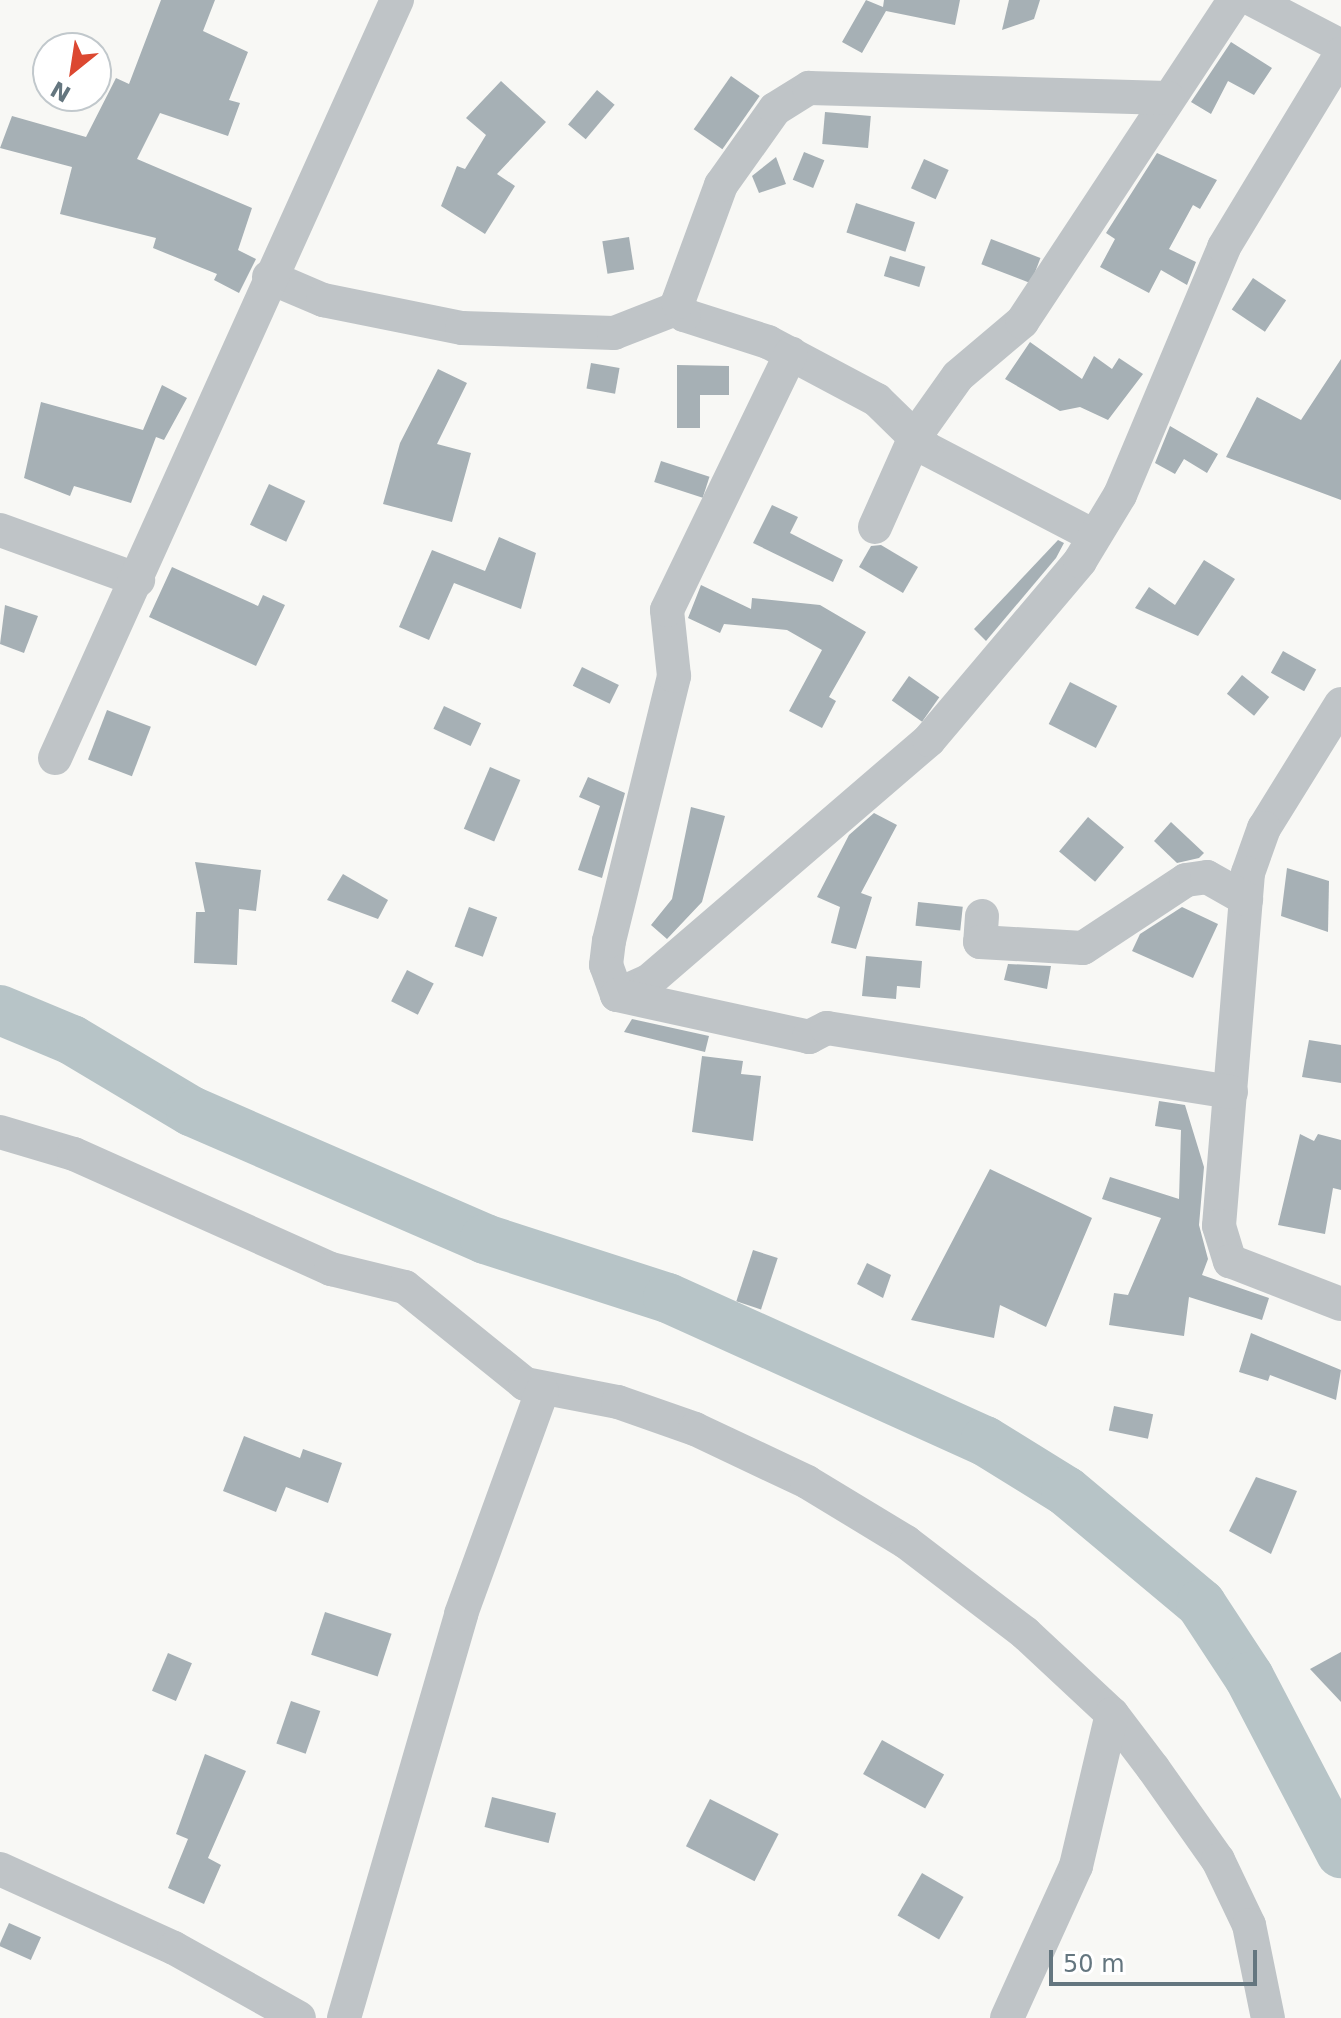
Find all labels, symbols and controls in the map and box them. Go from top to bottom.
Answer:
north arrow [32,32,112,112]
text: N [47,76,75,107]
scale bar [1053,1934,1261,1984]
text: 50 m [1063,1950,1125,1978]

